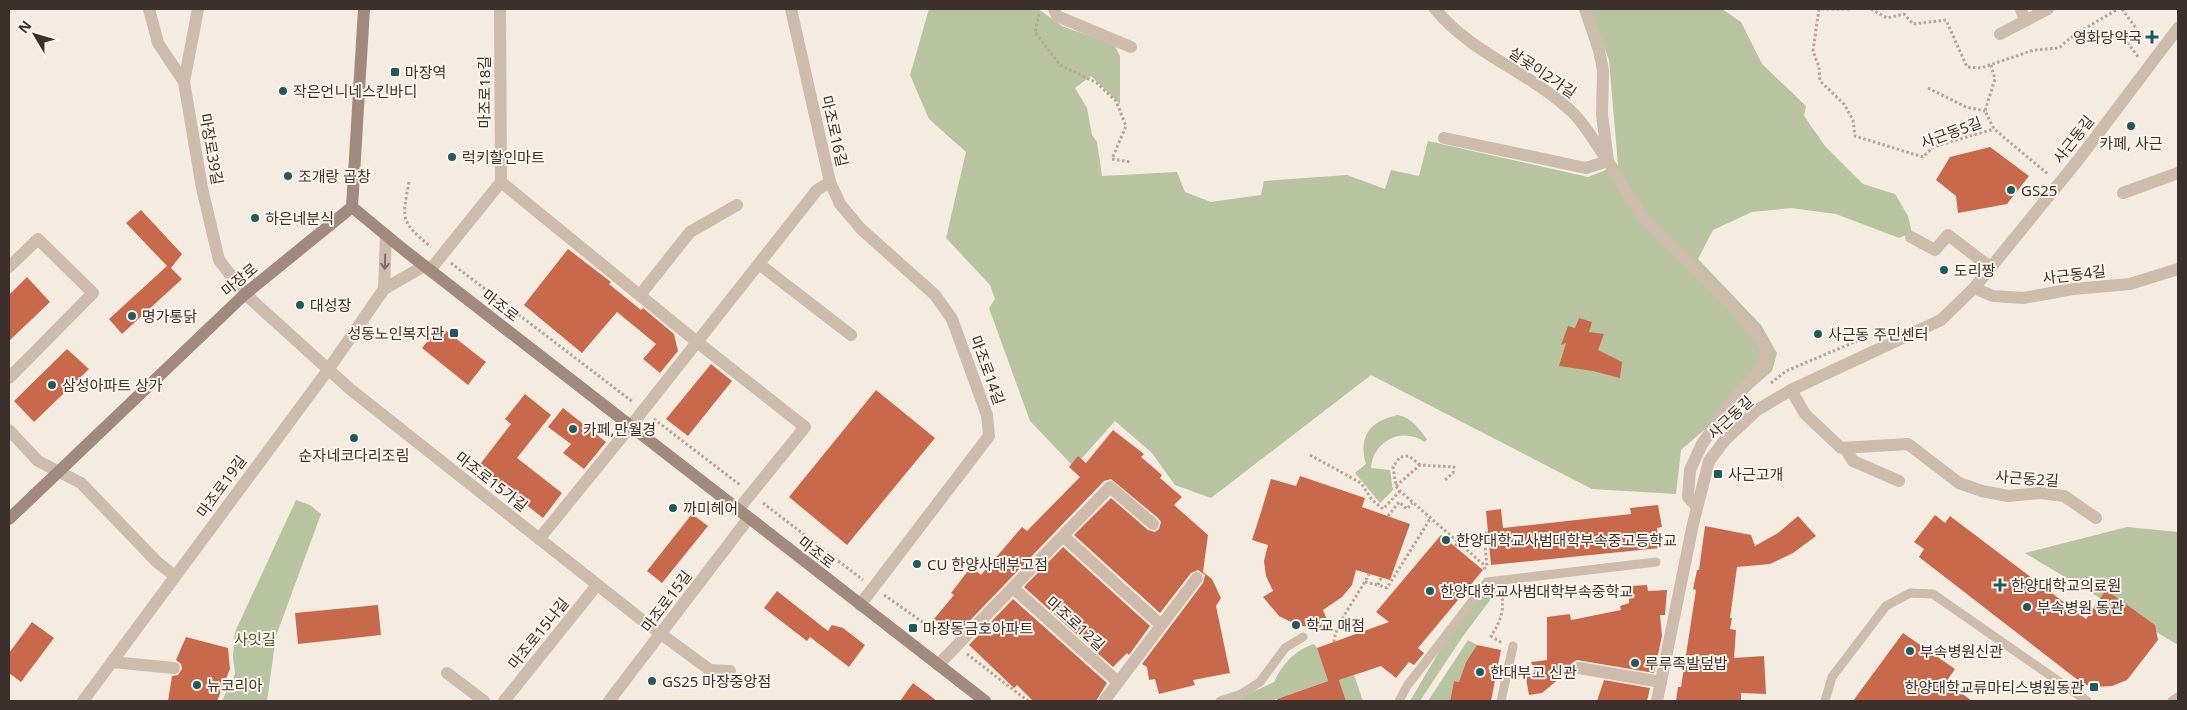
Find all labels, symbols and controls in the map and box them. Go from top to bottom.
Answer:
north arrow [10,10,60,60]
text: N [13,16,35,37]
place label: 영화당약국 [2073,27,2142,47]
marker: 영화당약국 [2146,31,2158,43]
street label: 살곶이2가길 [1505,42,1581,102]
street label: 마조로18길 [474,56,494,128]
place label: 마장역 [405,62,446,82]
marker: 마장역 [389,66,401,78]
place label: 작은언니네스킨바디 [293,81,417,101]
marker: 작은언니네스킨바디 [277,85,289,97]
street label: 마조로16길 [817,93,853,169]
street label: 사근동길 [2048,111,2098,167]
street label: 마장로39길 [196,112,228,186]
street label: 사근동5길 [1918,112,1984,152]
marker: 카페, 사근 [2125,120,2137,132]
place label: 카페, 사근 [2099,133,2163,153]
place label: 럭키할인마트 [462,147,545,167]
marker: 럭키할인마트 [446,151,458,163]
place label: 조개랑 곱창 [298,166,371,186]
marker: 조개랑 곱창 [282,170,294,182]
place label: GS25 [2021,180,2057,200]
marker: GS25 [2005,184,2017,196]
place label: 하은네분식 [265,208,334,228]
marker: 하은네분식 [249,212,261,224]
one-way arrow [380,254,390,270]
street label: 마장로 [217,258,261,300]
place label: 도리짱 [1954,260,1996,280]
street label: 사근동4길 [2041,260,2107,288]
marker: 도리짱 [1938,264,1950,276]
street label: 마조로 [479,284,523,326]
place label: 대성장 [310,295,352,315]
marker: 대성장 [294,299,306,311]
place label: 명가통닭 [142,306,197,326]
marker: 명가통닭 [126,310,138,322]
place label: 성동노인복지관 [347,323,444,343]
place label: 사근동 주민센터 [1828,324,1929,344]
marker: 성동노인복지관 [448,327,460,339]
marker: 사근동 주민센터 [1812,328,1824,340]
street label: 마조로14길 [966,333,1010,407]
place label: 삼성아파트 상가 [62,375,163,395]
marker: 삼성아파트 상가 [46,379,58,391]
street label: 사근동길 [1703,391,1757,443]
place label: 카페,만월경 [583,419,656,439]
marker: 카페,만월경 [567,423,579,435]
marker: 순자네코다리조림 [348,432,360,444]
place label: 순자네코다리조림 [299,445,409,465]
street label: 마조로15가길 [452,447,532,515]
street label: 마조로19길 [192,451,250,521]
place label: 사근고개 [1728,464,1783,484]
street label: 사근동2길 [1994,466,2060,490]
marker: 사근고개 [1712,468,1724,480]
place label: 까미헤어 [683,498,738,518]
marker: 까미헤어 [667,502,679,514]
place label: 한양대학교사범대학부속중고등학교 [1456,530,1677,550]
street label: 마조로 [795,531,839,573]
marker: 한양대학교사범대학부속중고등학교 [1440,534,1452,546]
place label: CU 한양사대부고점 [927,554,1048,574]
marker: CU 한양사대부고점 [911,558,923,570]
street label: 마조로15길 [636,566,696,636]
place label: 한양대학교의료원 [2011,575,2121,595]
marker: 한양대학교의료원 [1993,578,2007,592]
place label: 한양대학교사범대학부속중학교 [1440,581,1633,601]
marker: 한양대학교사범대학부속중학교 [1424,585,1436,597]
street label: 마조로12길 [1042,591,1110,655]
street label: 마조로15나길 [503,593,573,673]
place label: 부속병원 동관 [2037,597,2124,617]
marker: 부속병원 동관 [2021,601,2033,613]
place label: 학교 매점 [1306,615,1365,635]
place label: 마장동금호아파트 [923,618,1034,638]
marker: 학교 매점 [1290,619,1302,631]
marker: 마장동금호아파트 [907,622,919,634]
park label: 사잇길 [234,629,276,649]
place label: 부속병원신관 [1920,641,2003,661]
marker: 부속병원신관 [1904,645,1916,657]
place label: 루루족발덮밥 [1645,653,1728,673]
marker: 루루족발덮밥 [1629,657,1641,669]
place label: 한대부고 신관 [1490,662,1577,682]
marker: 한대부고 신관 [1474,666,1486,678]
place label: GS25 마장중앙점 [662,671,771,691]
place label: 뉴코리아 [207,675,262,695]
marker: GS25 마장중앙점 [646,675,658,687]
place label: 한양대학교류마티스병원동관 [1905,677,2084,697]
marker: 뉴코리아 [191,679,203,691]
marker: 한양대학교류마티스병원동관 [2088,681,2100,693]

